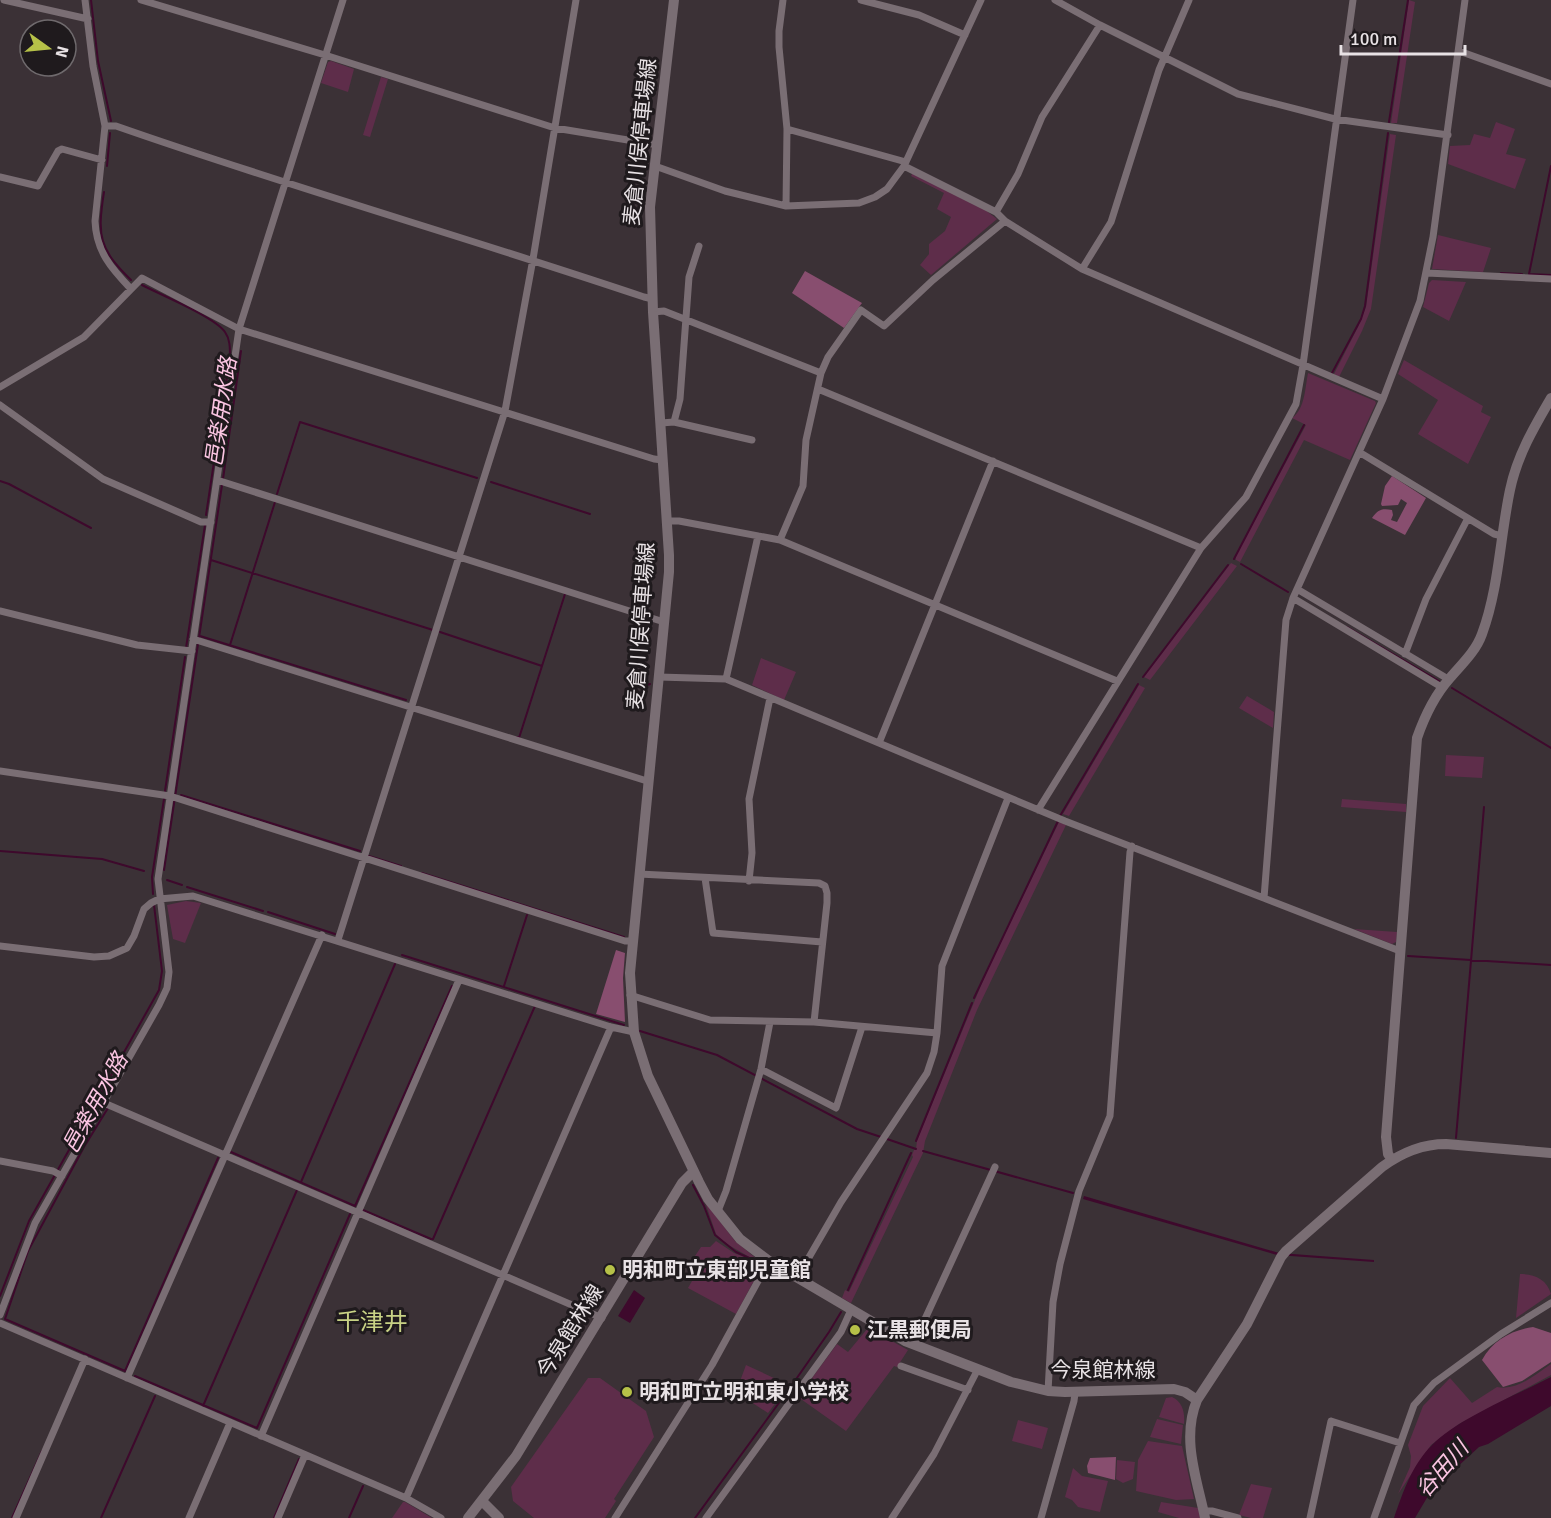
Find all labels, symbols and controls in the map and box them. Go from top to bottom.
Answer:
north arrow [18,18,78,78]
scale bar [1341,18,1466,56]
text: 100 m [1350,28,1397,50]
text: N [50,44,73,60]
street label: 麦倉川俣停車場線 [618,57,662,227]
water label: 邑楽用水路 [200,354,242,468]
street label: 麦倉川俣停車場線 [622,541,660,711]
water label: 邑楽用水路 [57,1047,134,1158]
place label: 明和町立東部児童館 [622,1257,811,1283]
marker: 明和町立東部児童館 [603,1263,617,1277]
street label: 今泉館林線 [531,1280,609,1382]
district label: 千津井 [336,1307,408,1337]
place label: 江黒郵便局 [867,1317,972,1343]
marker: 江黒郵便局 [848,1323,862,1337]
street label: 今泉館林線 [1051,1357,1156,1383]
place label: 明和町立明和東小学校 [639,1379,849,1405]
marker: 明和町立明和東小学校 [620,1385,634,1399]
water label: 谷田川 [1410,1434,1475,1503]

